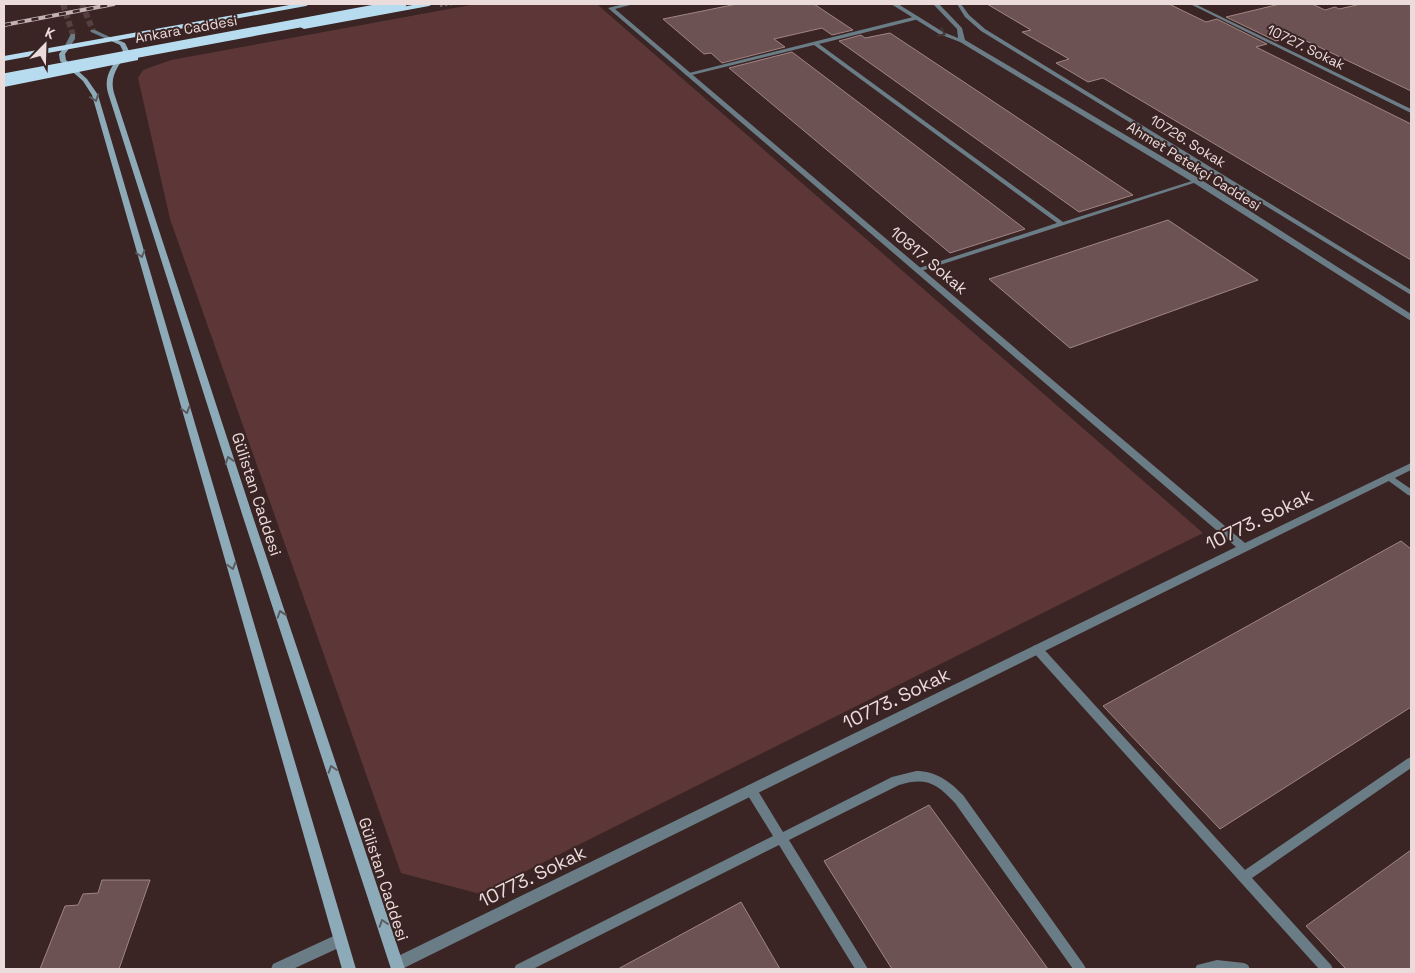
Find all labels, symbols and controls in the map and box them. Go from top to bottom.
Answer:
street label: Ankara Caddesi [133,11,239,47]
north arrow [20,20,70,70]
street label: 10727. Sokak [1264,20,1348,74]
text: K [43,23,58,43]
one-way arrow [937,26,946,37]
one-way arrow [89,93,99,102]
street label: 10726. Sokak [1147,111,1230,172]
street label: Ahmet Petekçi Caddesi [1124,117,1264,215]
street label: 10817. Sokak [885,222,972,299]
one-way arrow [135,249,146,258]
one-way arrow [181,405,191,413]
street label: Gülistan Caddesi [227,430,286,559]
one-way arrow [225,457,235,465]
street label: 10773. Sokak [1201,483,1317,556]
one-way arrow [226,561,236,570]
one-way arrow [277,611,287,619]
street label: 10773. Sokak [838,662,954,735]
one-way arrow [328,765,338,773]
street label: Gülistan Caddesi [354,815,413,944]
street label: 10773. Sokak [474,840,590,913]
one-way arrow [379,919,389,928]

